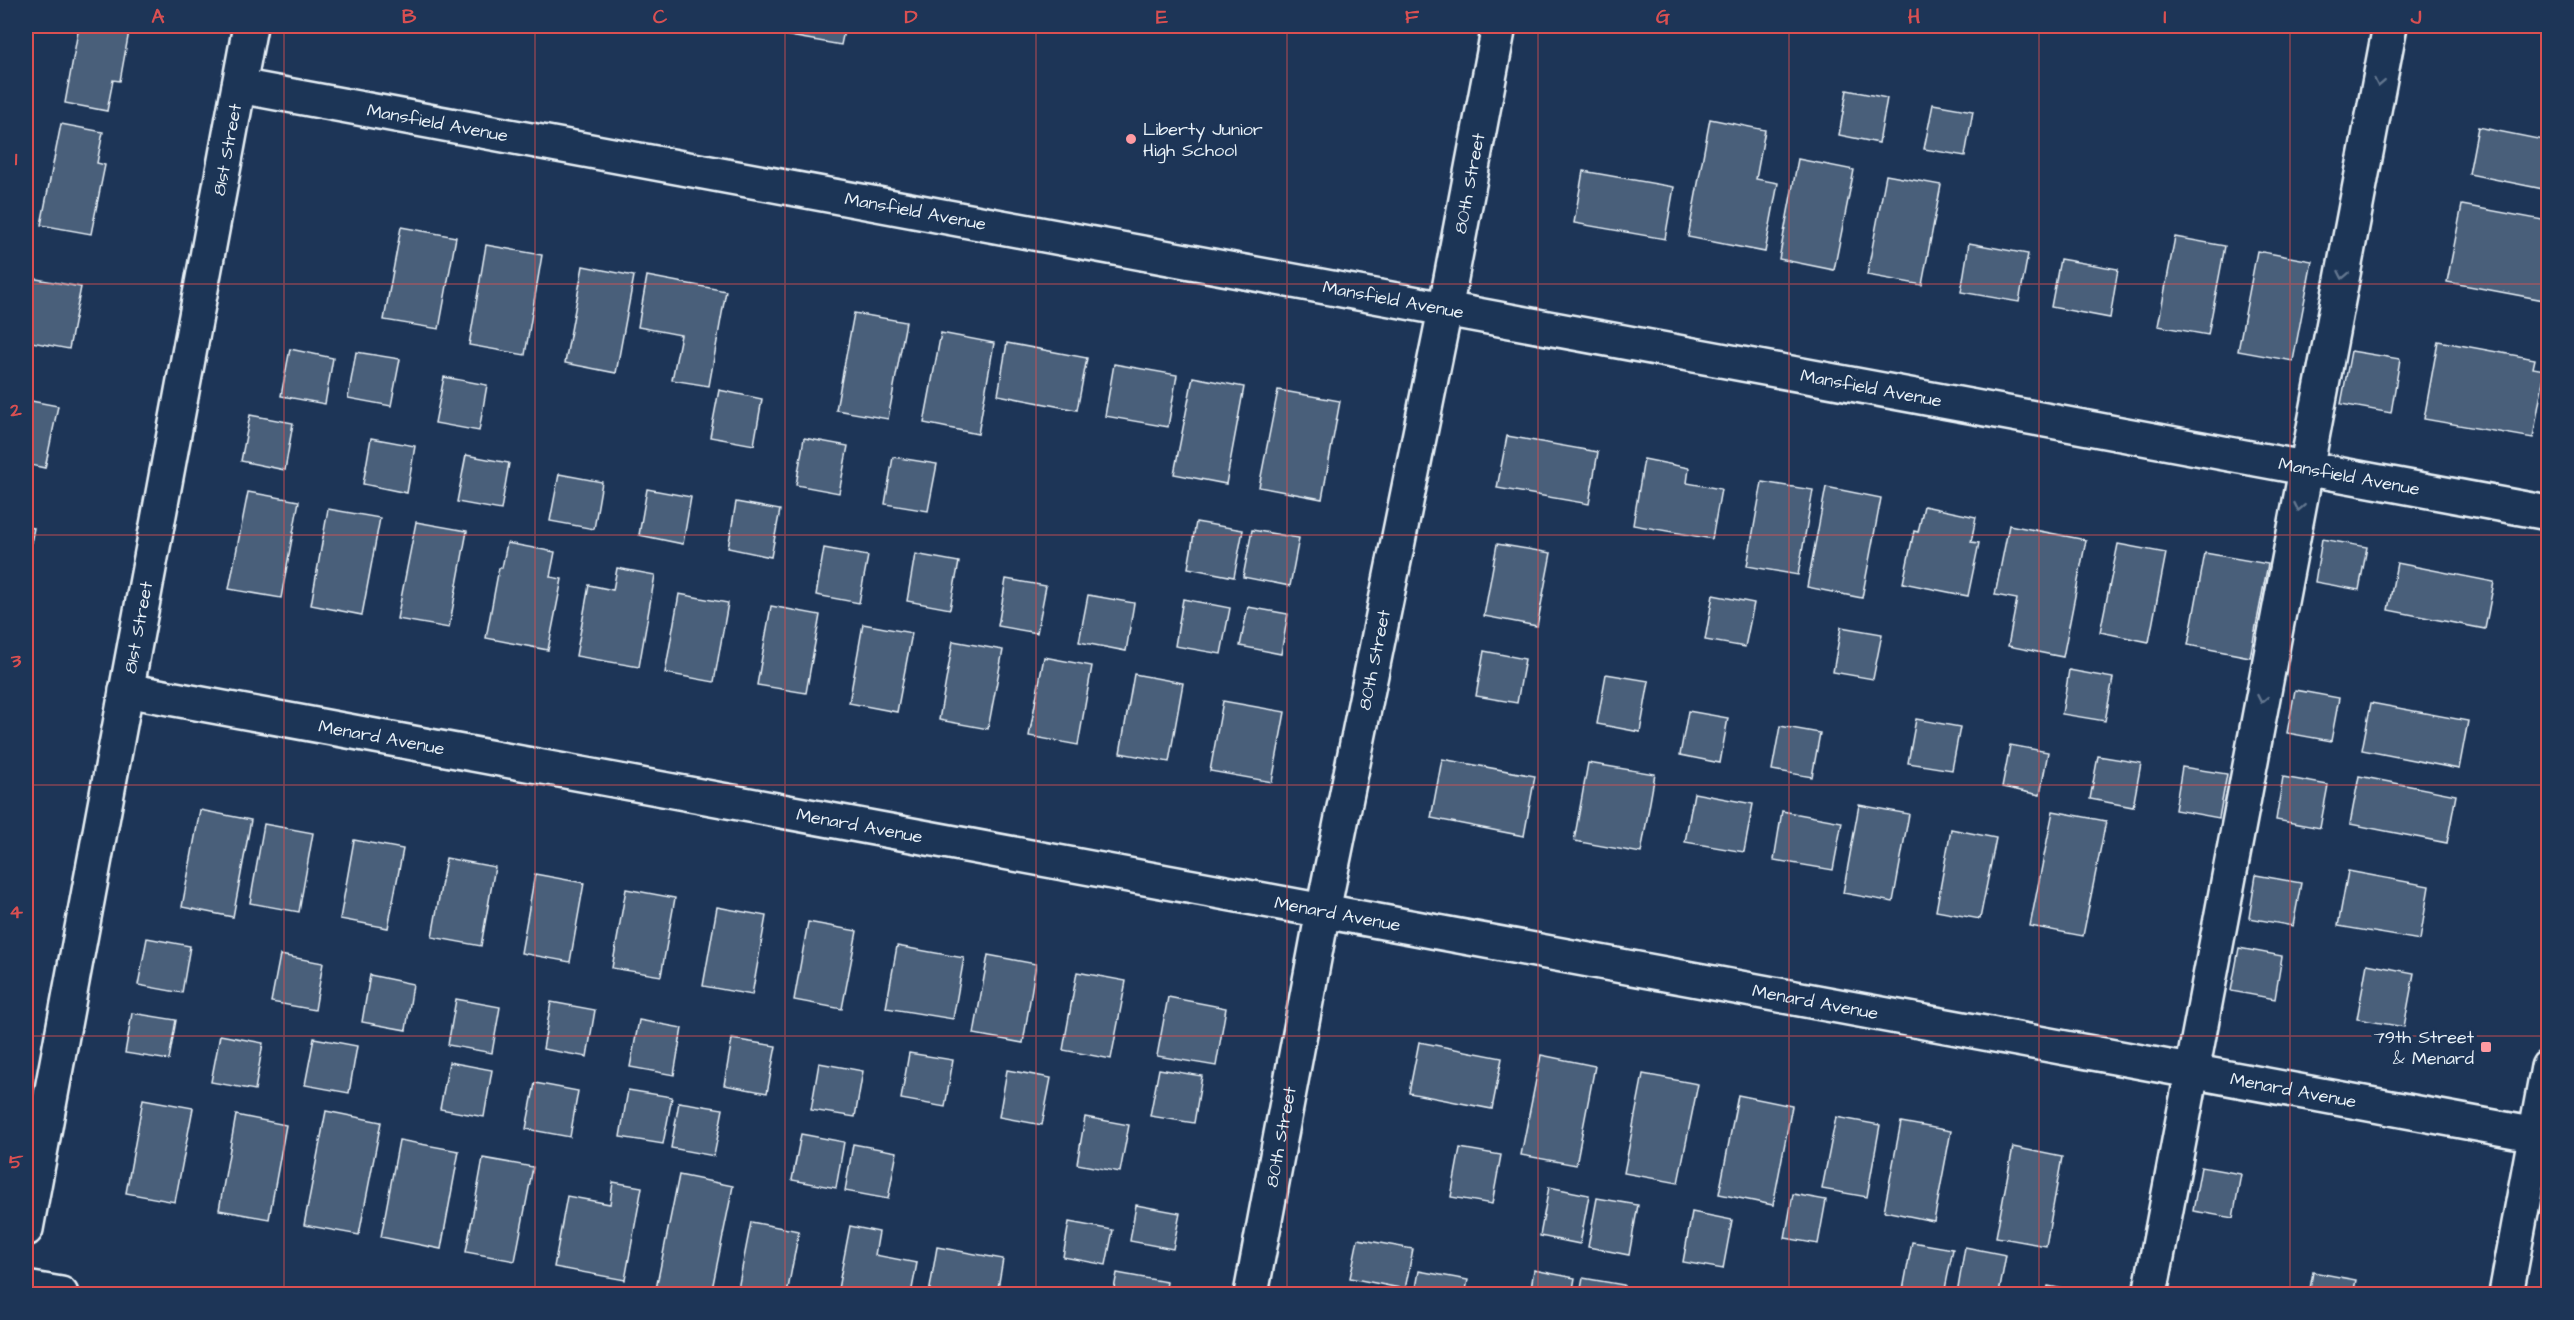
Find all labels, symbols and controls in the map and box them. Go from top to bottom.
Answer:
text: A [152,3,165,31]
text: B [402,3,417,31]
text: C [653,3,668,31]
text: D [905,3,918,31]
text: E [1156,3,1168,31]
text: F [1405,3,1420,31]
text: G [1656,3,1670,31]
text: H [1908,3,1920,31]
text: I [2163,3,2167,31]
text: J [2410,3,2422,31]
one-way arrow [2373,78,2386,88]
street label: Mansfield Avenue [365,98,510,149]
street label: 81st Street [207,101,248,198]
place label: Liberty Junior High School [1143,117,1263,164]
street label: 80th Street [1448,130,1492,236]
marker: Liberty Junior High School [1124,132,1138,146]
text: 1 [15,145,18,173]
street label: Mansfield Avenue [843,186,988,237]
one-way arrow [2337,269,2350,279]
street label: Mansfield Avenue [1321,275,1466,325]
street label: Mansfield Avenue [1799,363,1944,414]
text: 2 [9,396,22,424]
street label: Mansfield Avenue [2277,451,2422,502]
one-way arrow [2293,502,2306,512]
street label: 81st Street [118,579,159,675]
street label: 80th Street [1352,607,1397,712]
text: 3 [10,647,22,675]
one-way arrow [2257,694,2269,704]
street label: Menard Avenue [317,714,447,762]
street label: Menard Avenue [794,802,925,850]
street label: Menard Avenue [1272,890,1403,938]
text: 4 [9,898,23,926]
street label: Menard Avenue [1750,978,1881,1026]
place label: 79th Street & Menard [2374,1025,2475,1071]
marker: 79th Street & Menard [2479,1040,2493,1054]
street label: Menard Avenue [2228,1067,2359,1114]
street label: 80th Street [1259,1084,1303,1189]
text: 5 [9,1148,24,1176]

